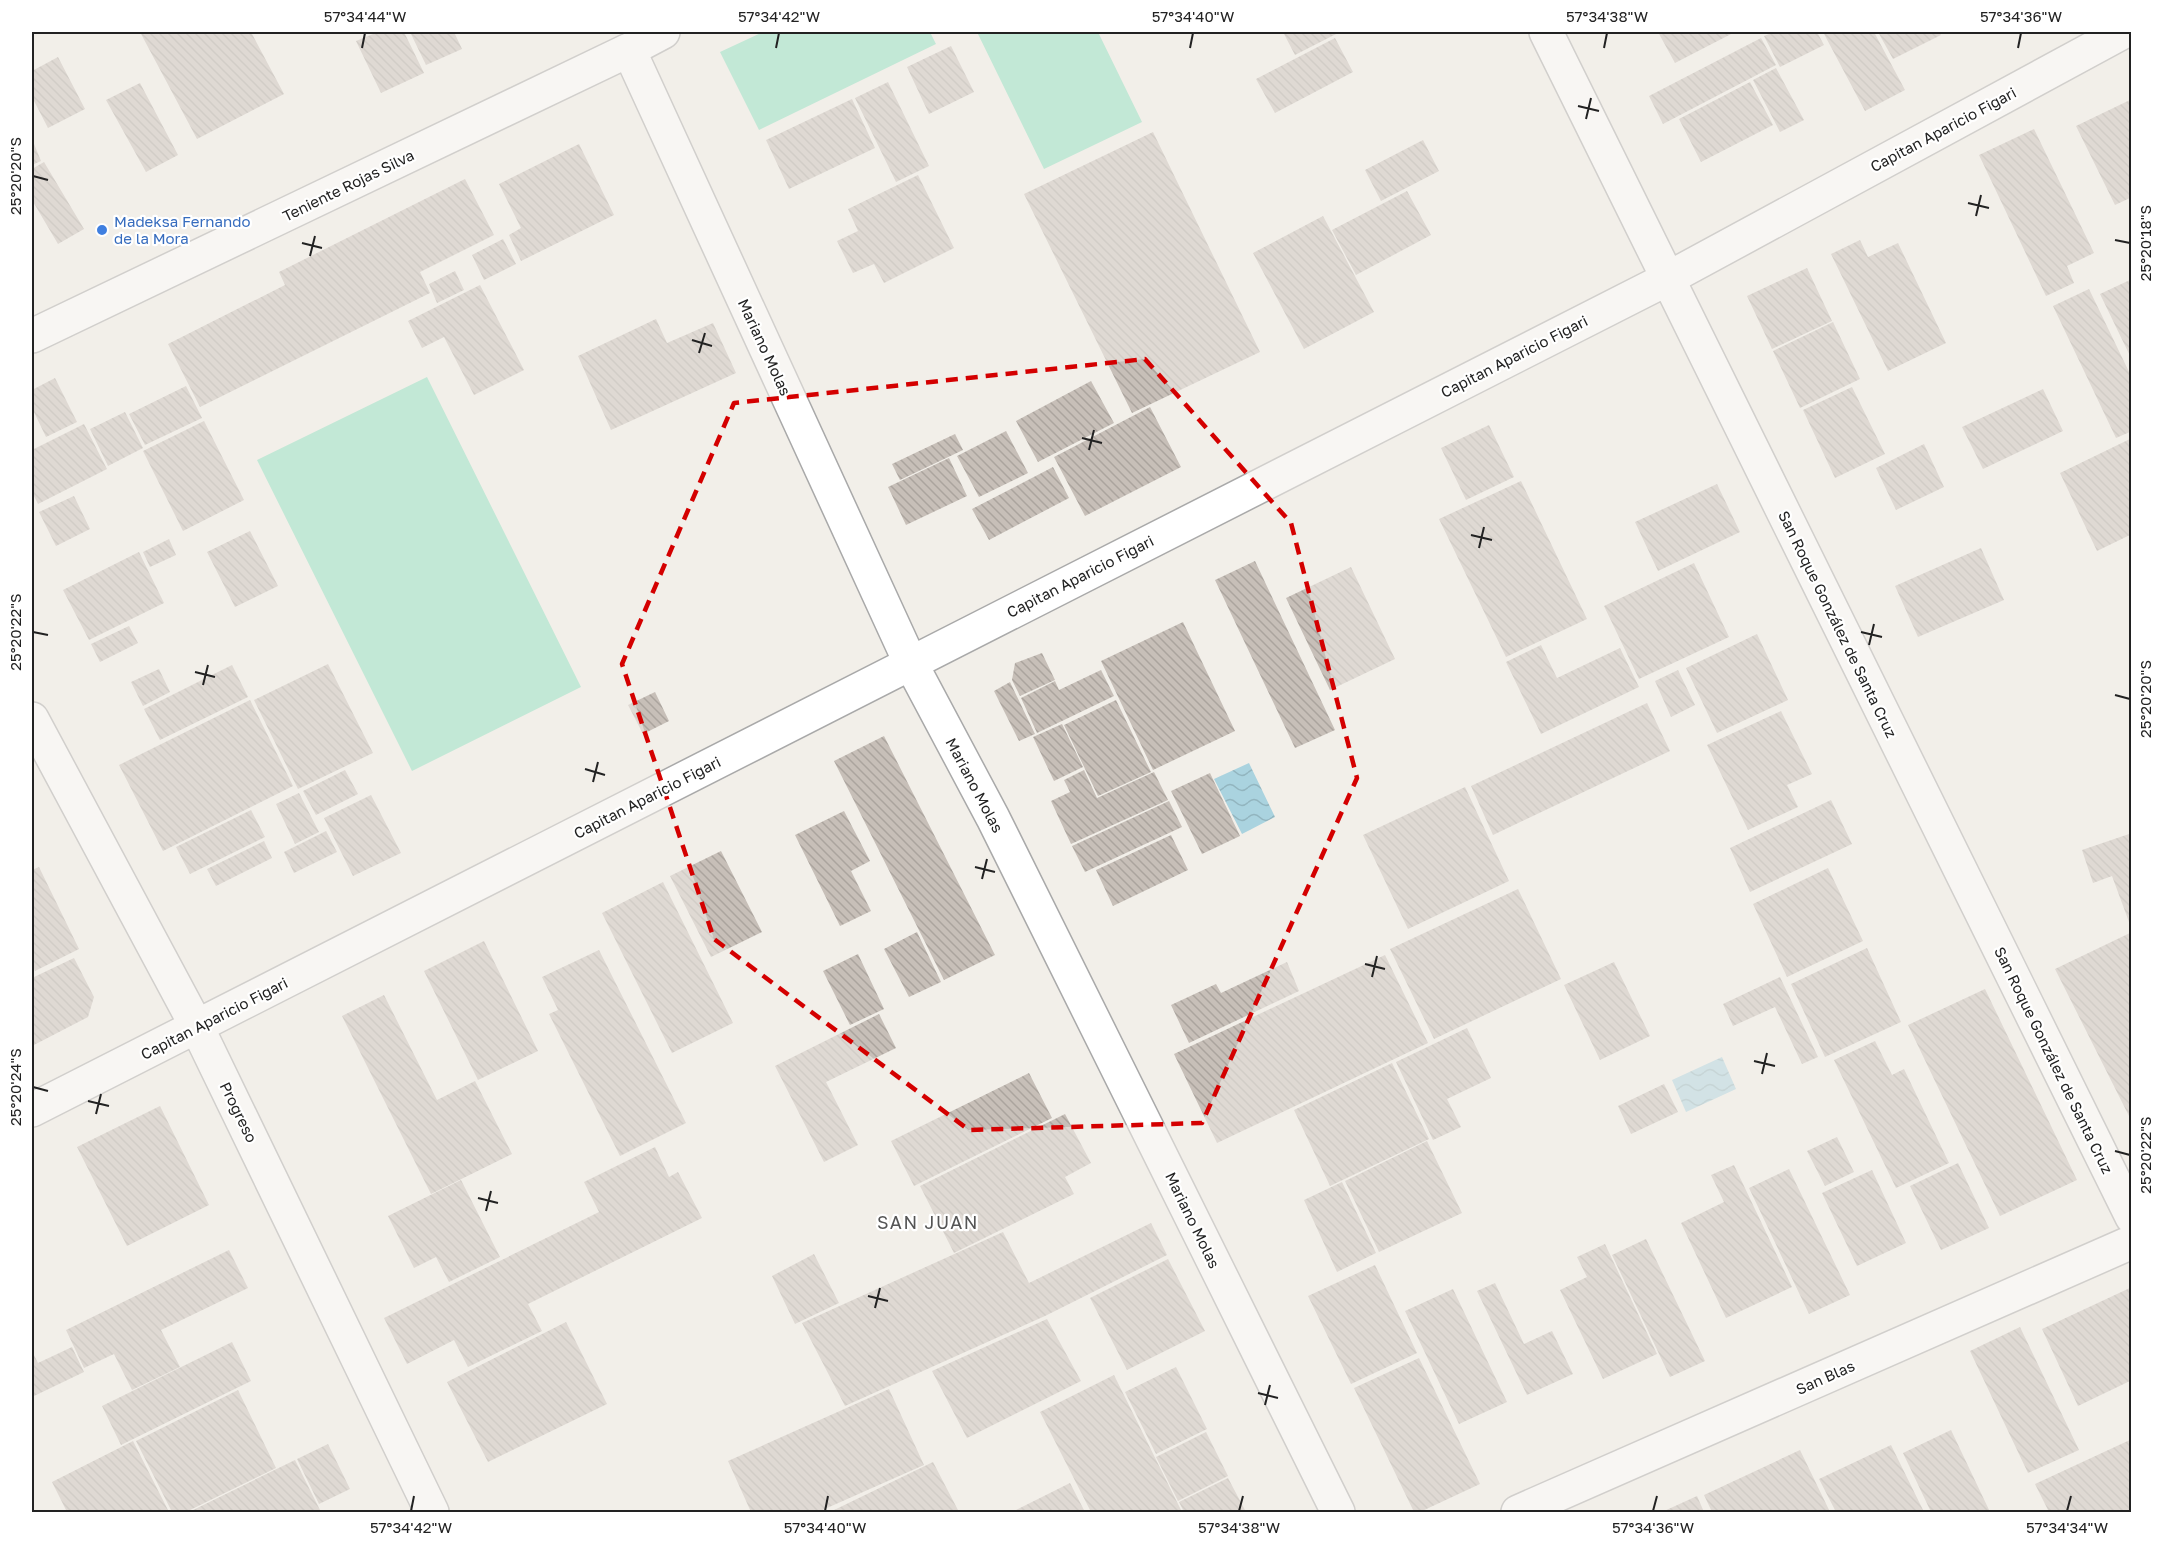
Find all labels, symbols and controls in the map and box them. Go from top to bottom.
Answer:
text: 57°34'44"W [324,7,406,25]
text: 57°34'42"W [738,7,820,25]
text: 57°34'40"W [1152,7,1234,25]
text: 57°34'38"W [1566,7,1648,25]
text: 57°34'36"W [1980,7,2062,25]
street label: Capitan Aparicio Figari [1867,83,2019,175]
text: 25°20'20"S [6,137,24,215]
street label: Teniente Rojas Silva [279,145,417,225]
text: 25°20'18"S [2136,205,2154,281]
place label: Madeksa Fernando de la Mora [114,212,250,247]
marker: Madeksa Fernando de la Mora [95,223,109,237]
street label: Mariano Molas [735,296,795,398]
street label: Capitan Aparicio Figari [1438,311,1590,401]
street label: San Roque González de Santa Cruz [1775,508,1901,741]
street label: Capitan Aparicio Figari [1004,531,1156,621]
text: 25°20'22"S [6,593,24,671]
text: 25°20'20"S [2136,660,2154,738]
street label: Mariano Molas [942,734,1008,836]
street label: Capitan Aparicio Figari [571,752,723,842]
street label: San Roque González de Santa Cruz [1991,944,2117,1177]
street label: Capitan Aparicio Figari [138,973,290,1063]
text: 25°20'24"S [6,1048,24,1126]
street label: Progreso [217,1079,261,1145]
text: 25°20'22"S [2136,1116,2154,1194]
street label: Mariano Molas [1162,1169,1224,1271]
district label: SAN JUAN [877,1211,979,1233]
street label: San Blas [1793,1356,1857,1398]
text: 57°34'42"W [370,1518,452,1536]
text: 57°34'40"W [784,1518,866,1536]
text: 57°34'38"W [1198,1518,1280,1536]
text: 57°34'36"W [1612,1518,1694,1536]
text: 57°34'34"W [2026,1518,2108,1536]

